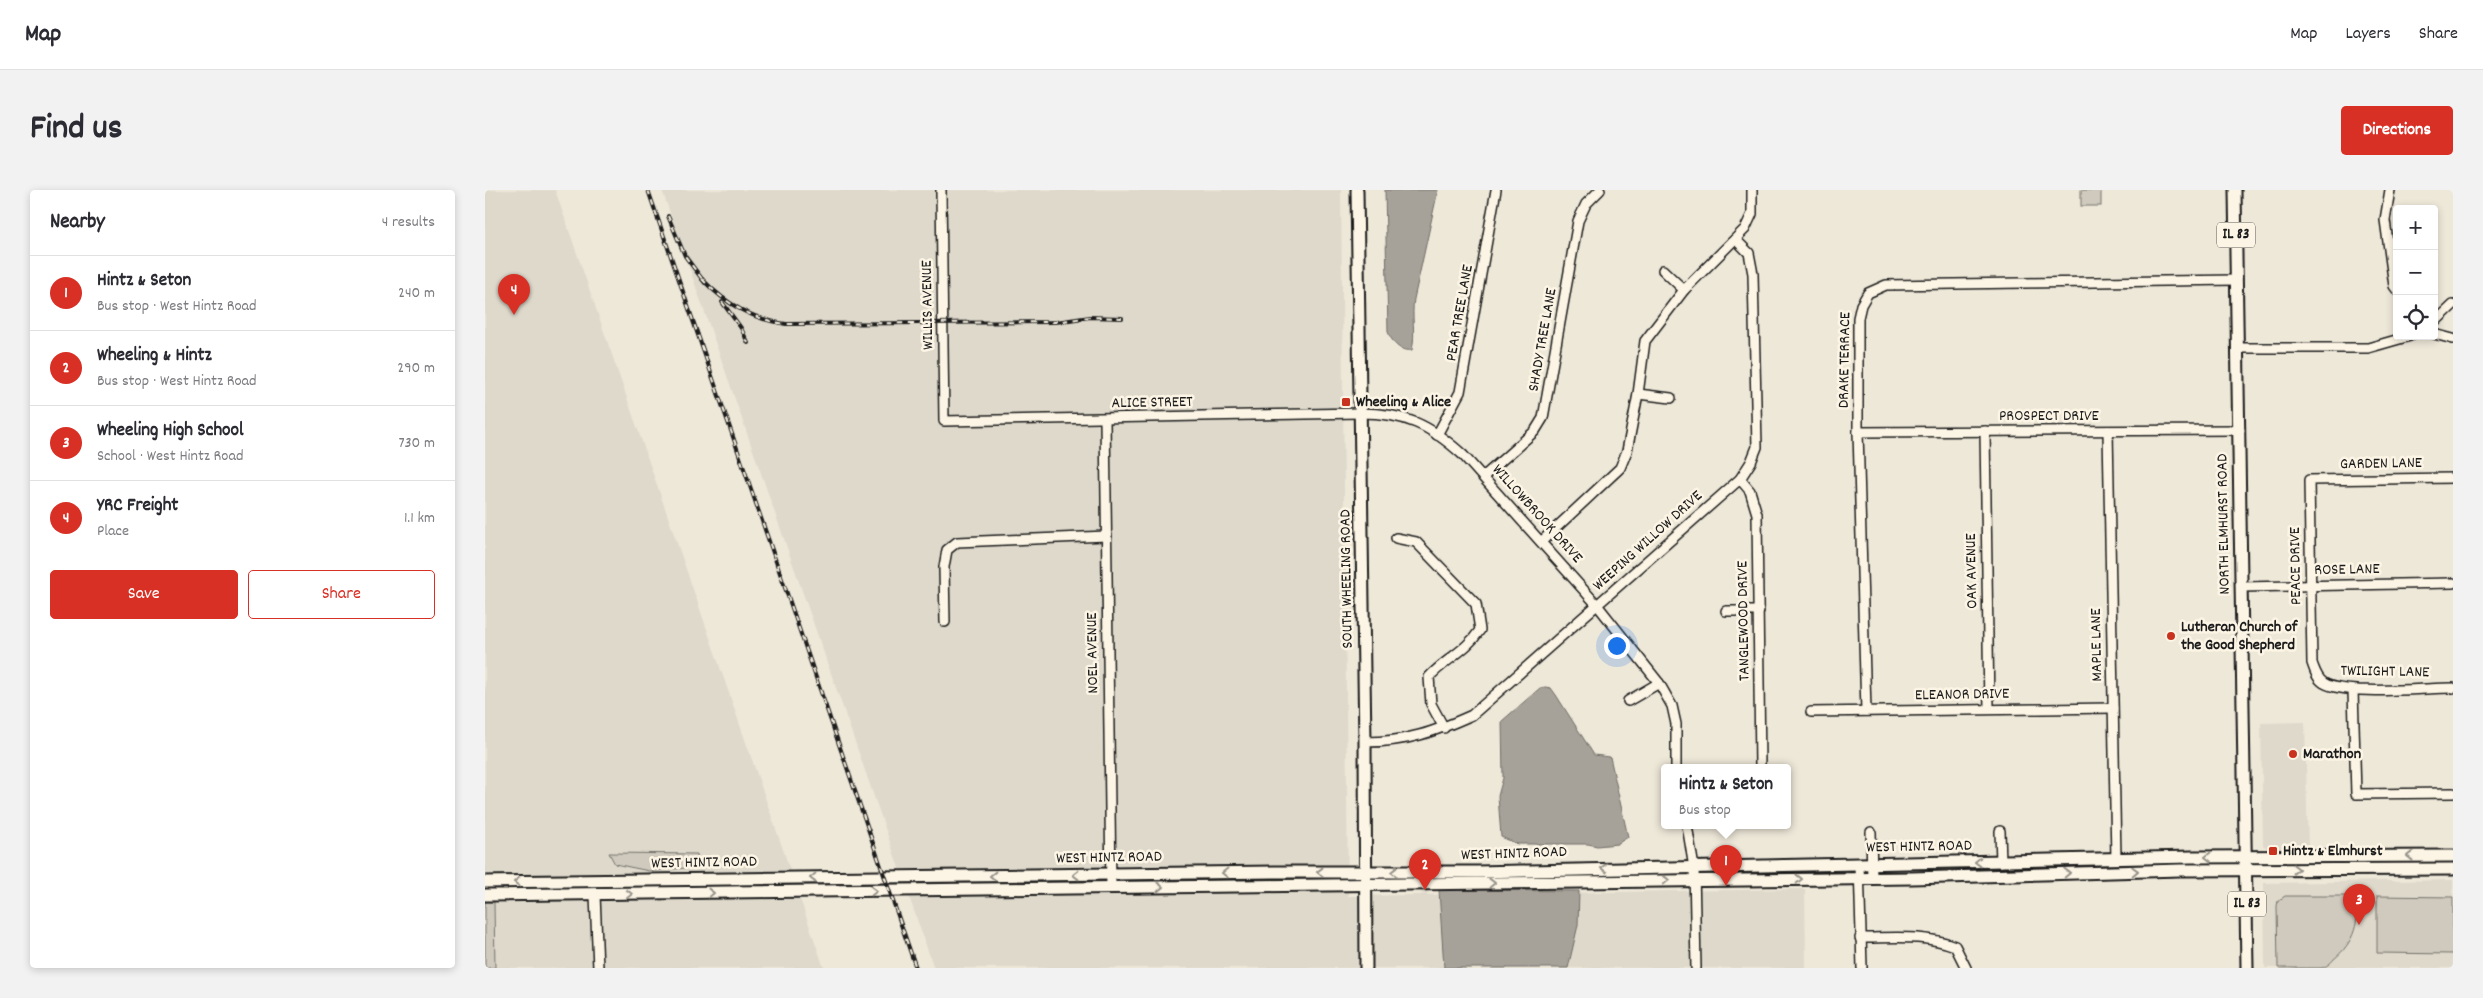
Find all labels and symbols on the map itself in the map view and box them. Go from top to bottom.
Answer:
road number: IL 83 [2217,222,2255,248]
street label: WILLIS AVENUE [916,259,940,350]
street label: PEAR TREE LANE [1440,262,1480,363]
pin: 4 [498,274,530,315]
street label: SHADY TREE LANE [1523,286,1564,393]
street label: DRAKE TERRACE [1833,311,1857,408]
street label: ALICE STREET [1111,391,1193,415]
place label: Wheeling & Alice [1356,391,1451,414]
marker: Wheeling & Alice [1340,396,1352,408]
street label: PROSPECT DRIVE [1999,405,2100,428]
street label: GARDEN LANE [2340,452,2423,476]
street label: NORTH ELMHURST ROAD [2211,453,2237,595]
street label: WILLOWBROOK DRIVE [1486,459,1588,569]
street label: WEEPING WILLOW DRIVE [1588,485,1709,597]
street label: SOUTH WHEELING ROAD [1334,509,1360,649]
street label: PEACE DRIVE [2284,526,2308,605]
street label: OAK AVENUE [1960,532,1984,609]
street label: ROSE LANE [2314,558,2381,582]
street label: TANGLEWOOD DRIVE [1731,560,1757,681]
street label: MAPLE LANE [2085,607,2109,682]
street label: NOEL AVENUE [1081,612,1105,694]
place label: Lutheran Church of the Good Shepherd [2181,616,2299,657]
marker: Lutheran Church of the Good Shepherd [2165,630,2177,642]
your location [1604,633,1630,659]
street label: TWILIGHT LANE [2340,660,2430,684]
street label: ELEANOR DRIVE [1915,683,2010,707]
place label: Marathon [2303,743,2361,766]
marker: Marathon [2287,748,2299,760]
street label: WEST HINTZ ROAD [1866,835,1972,859]
place label: Hintz & Elmhurst [2283,840,2383,863]
street label: WEST HINTZ ROAD [1461,841,1567,867]
pin: 1 [1710,845,1742,886]
marker: Hintz & Elmhurst [2267,845,2279,857]
street label: WEST HINTZ ROAD [1056,846,1162,870]
pin: 2 [1409,849,1441,890]
street label: WEST HINTZ ROAD [651,851,757,875]
one-way arrow [2406,851,2414,861]
one-way arrow [2204,852,2212,862]
one-way arrow [1974,857,1982,867]
one-way arrow [1600,863,1608,873]
one-way arrow [2292,864,2300,874]
one-way arrow [2132,866,2139,876]
one-way arrow [1221,867,1229,878]
one-way arrow [1316,867,1324,877]
one-way arrow [1390,867,1398,877]
one-way arrow [2063,867,2071,878]
one-way arrow [1072,870,1080,880]
one-way arrow [989,871,996,881]
one-way arrow [809,873,816,883]
one-way arrow [1796,874,1804,884]
one-way arrow [1662,875,1670,886]
one-way arrow [512,877,520,887]
one-way arrow [1488,878,1496,888]
one-way arrow [1156,882,1164,892]
pin: 3 [2343,884,2375,925]
one-way arrow [870,886,878,896]
one-way arrow [708,888,716,898]
one-way arrow [626,889,633,899]
road number: IL 83 [2228,892,2266,916]

